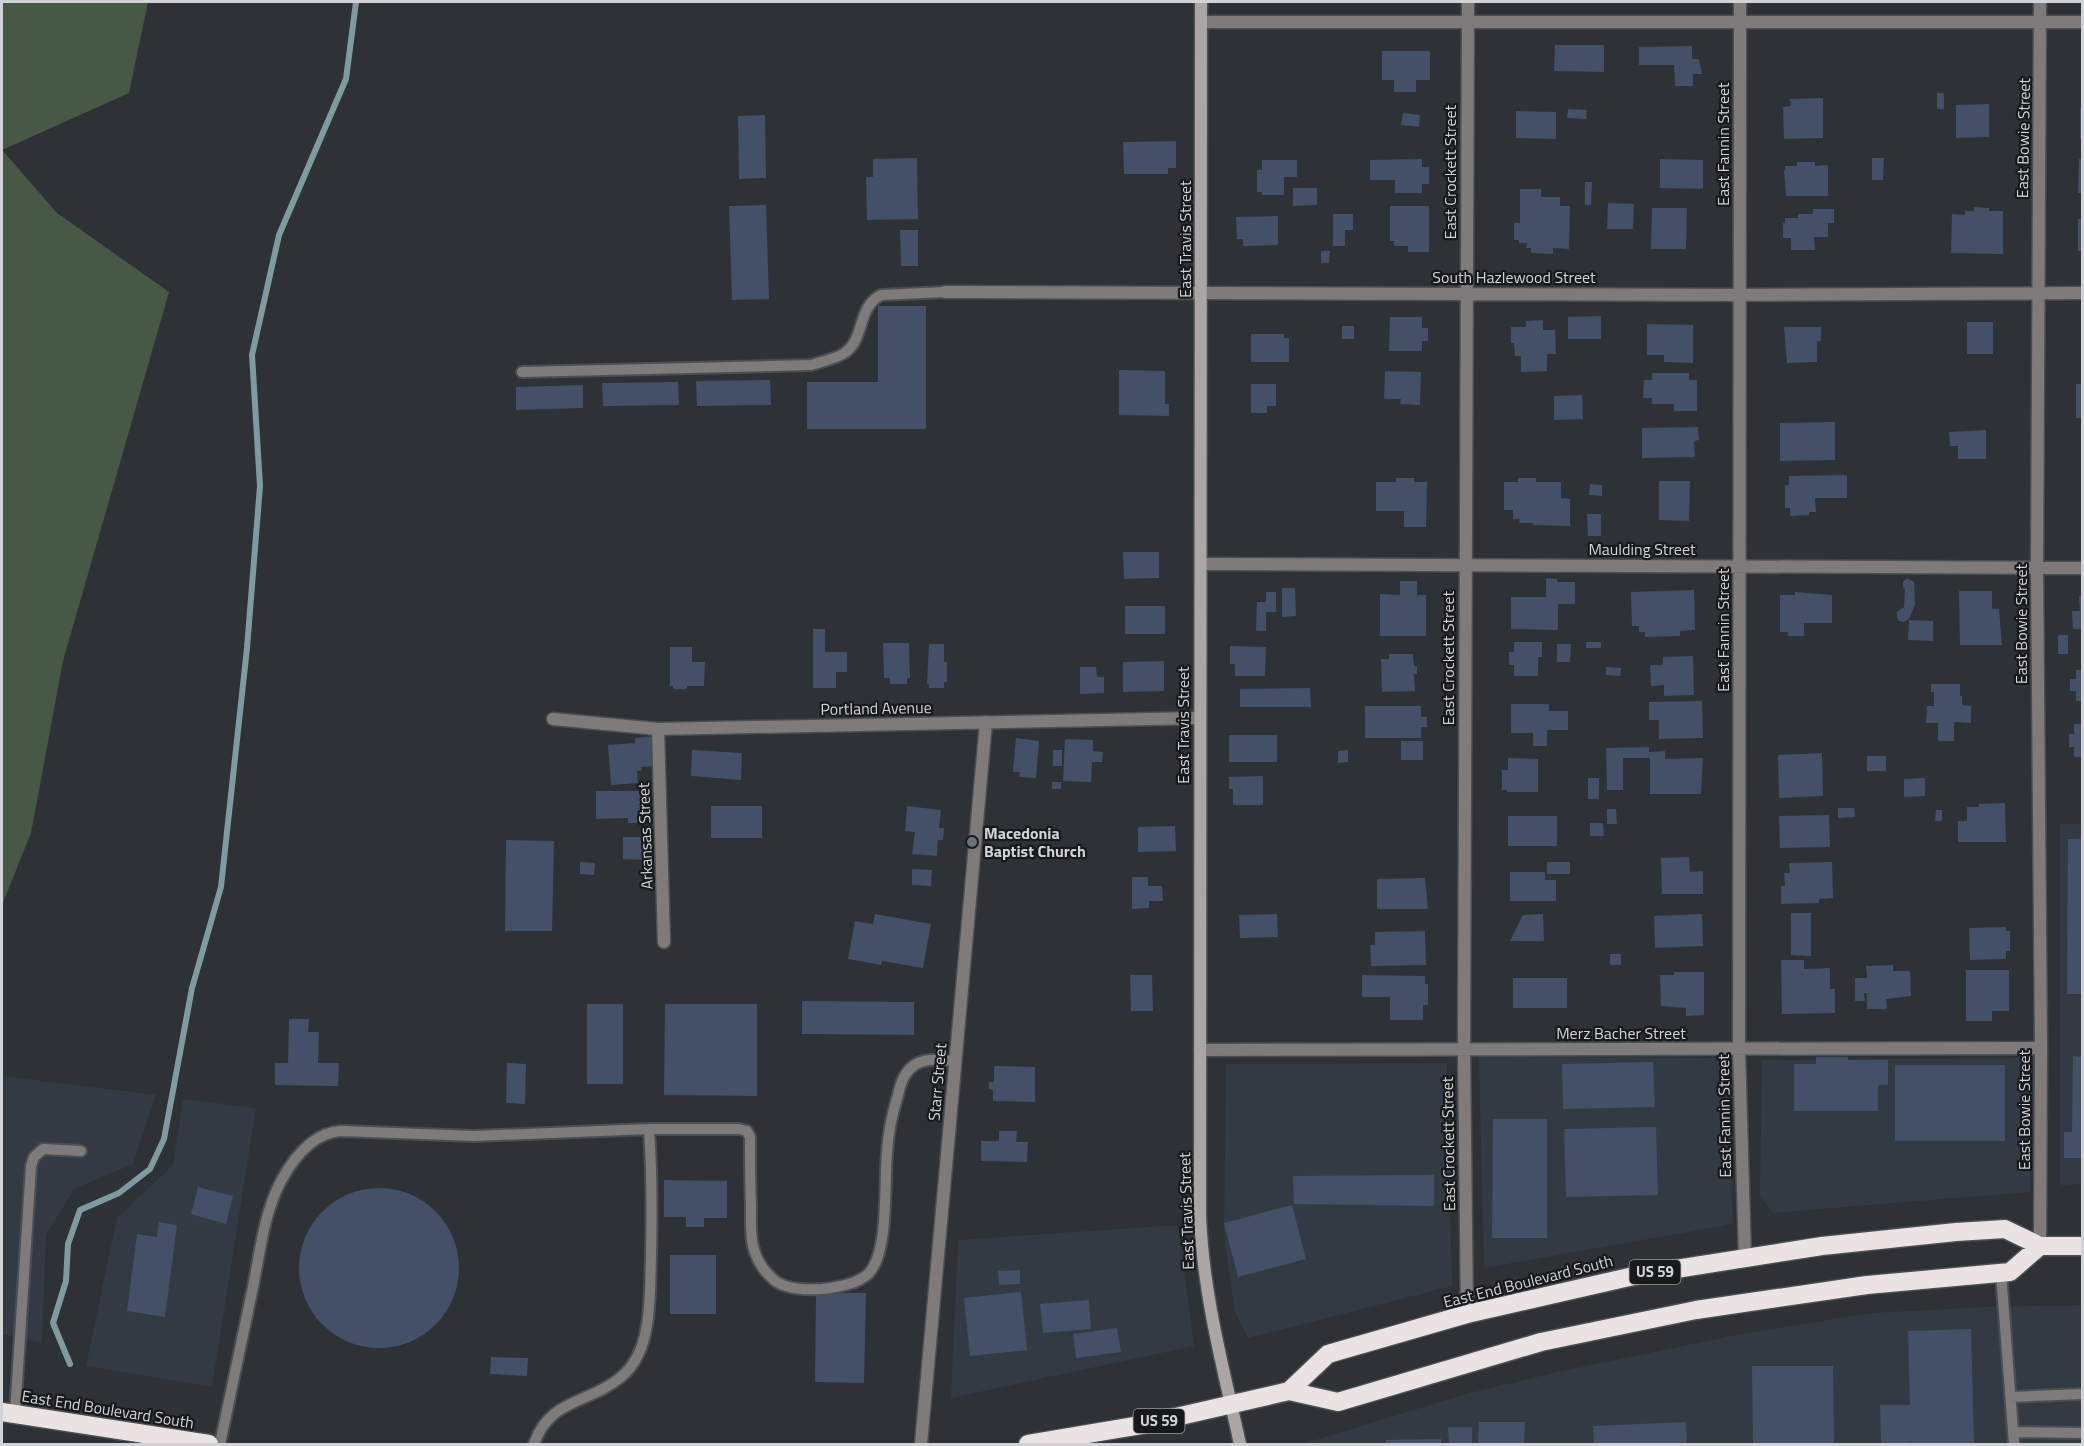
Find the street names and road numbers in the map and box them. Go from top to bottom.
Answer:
street label: East Bowie Street [2010,77,2036,198]
street label: East Fannin Street [1711,82,1735,206]
street label: East Crockett Street [1438,104,1462,239]
street label: East Travis Street [1173,180,1197,298]
street label: South Hazlewood Street [1432,265,1596,289]
street label: Maulding Street [1588,537,1696,561]
street label: East Bowie Street [2009,564,2033,684]
street label: East Fannin Street [1711,568,1735,692]
street label: East Crockett Street [1436,590,1460,725]
street label: East Travis Street [1171,666,1195,784]
street label: Portland Avenue [820,695,932,721]
street label: Arkansas Street [631,782,659,890]
street label: Merz Bacher Street [1556,1021,1686,1045]
street label: Starr Street [922,1042,952,1122]
street label: East Bowie Street [2012,1050,2036,1170]
street label: East Fannin Street [1711,1054,1737,1178]
street label: East Crockett Street [1435,1076,1461,1211]
street label: East Travis Street [1172,1152,1200,1270]
street label: East End Boulevard South [1441,1248,1615,1314]
road number: US 59 [1630,1260,1680,1284]
street label: East End Boulevard South [20,1384,196,1434]
road number: US 59 [1134,1409,1184,1433]

